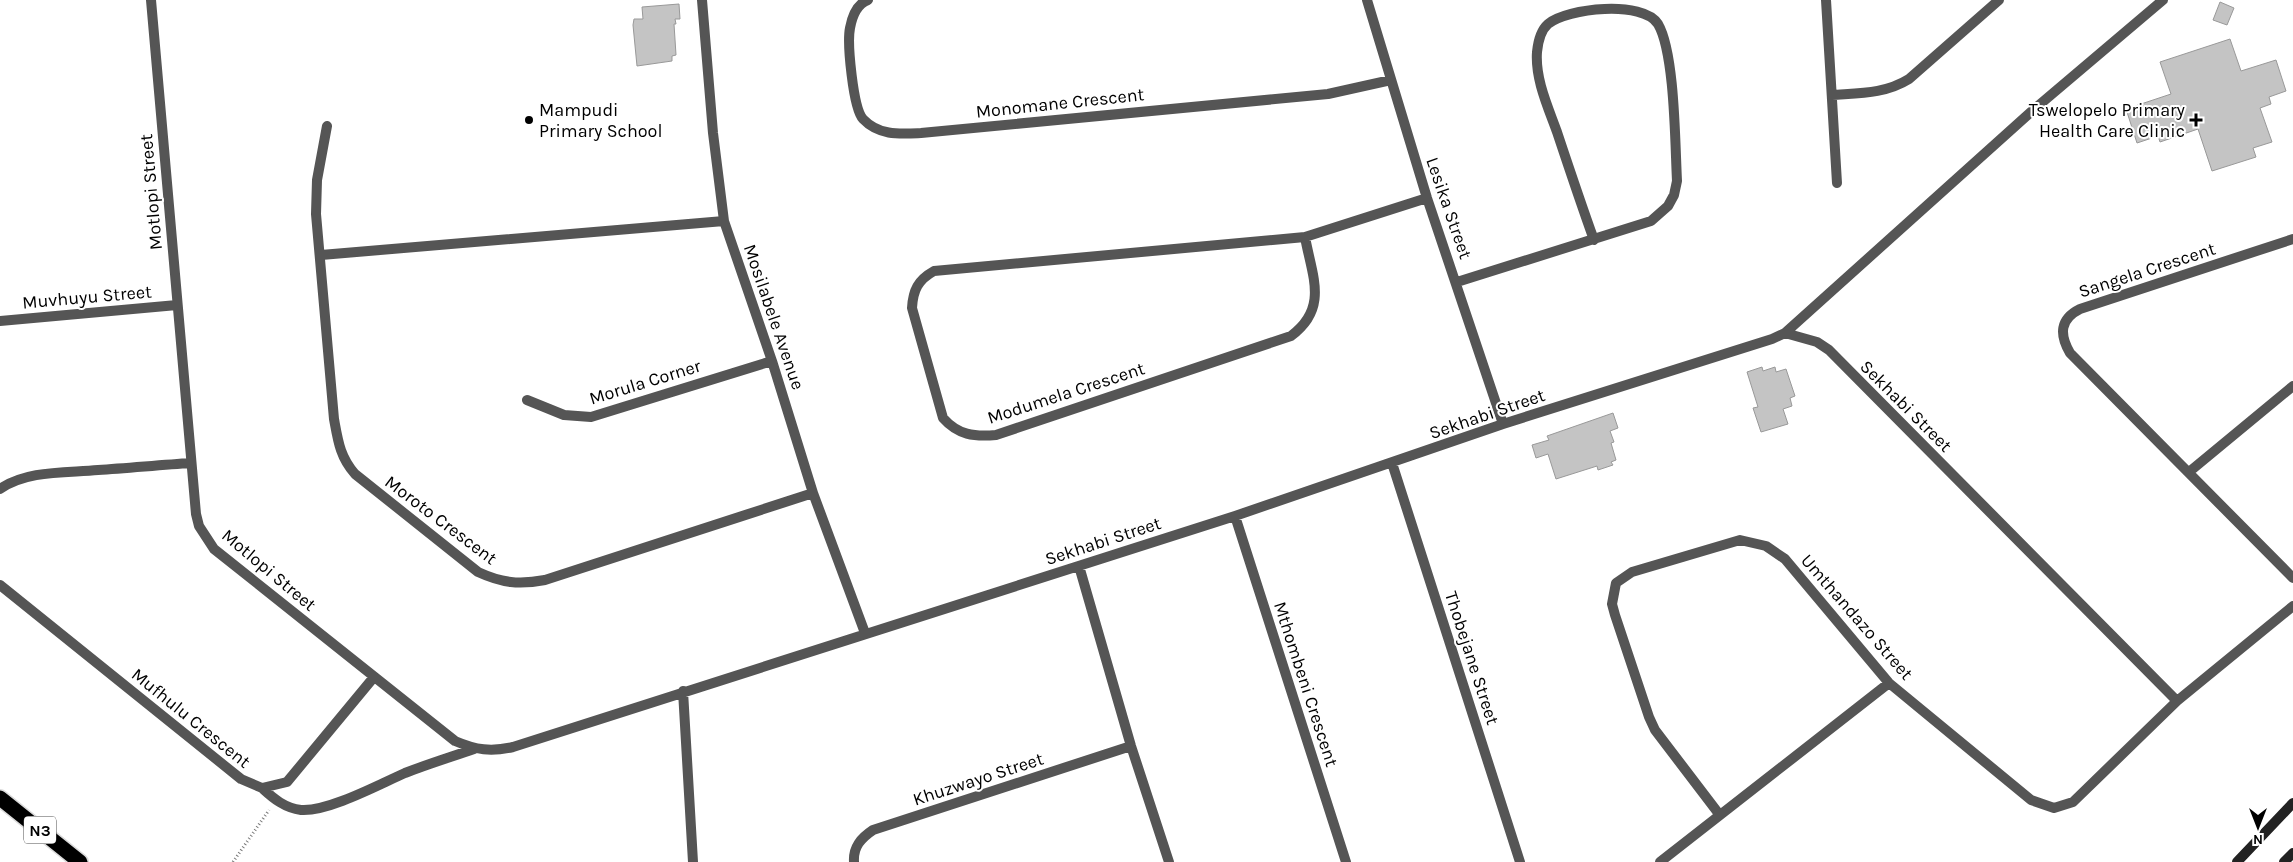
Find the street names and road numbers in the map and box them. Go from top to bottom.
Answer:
street label: Monomane Crescent [975,83,1146,123]
street label: Motlopi Street [135,133,167,251]
street label: Lesika Street [1421,154,1477,262]
street label: Sangela Crescent [2076,237,2218,303]
street label: Mosilabele Avenue [739,241,809,393]
street label: Muvhuyu Street [21,280,153,314]
street label: Morula Corner [586,354,704,409]
street label: Sekhabi Street [1856,356,1957,457]
street label: Modumela Crescent [984,357,1148,429]
street label: Sekhabi Street [1426,384,1548,444]
street label: Moroto Crescent [381,471,502,569]
street label: Sekhabi Street [1042,512,1164,570]
street label: Motlopi Street [217,524,321,616]
street label: Umthandazo Street [1796,550,1918,685]
street label: Thobejane Street [1440,589,1504,728]
street label: Mthombeni Crescent [1269,599,1343,770]
street label: Mufhulu Crescent [127,663,255,773]
street label: Khuzwayo Street [910,747,1046,810]
road number: N3 [24,816,56,844]

